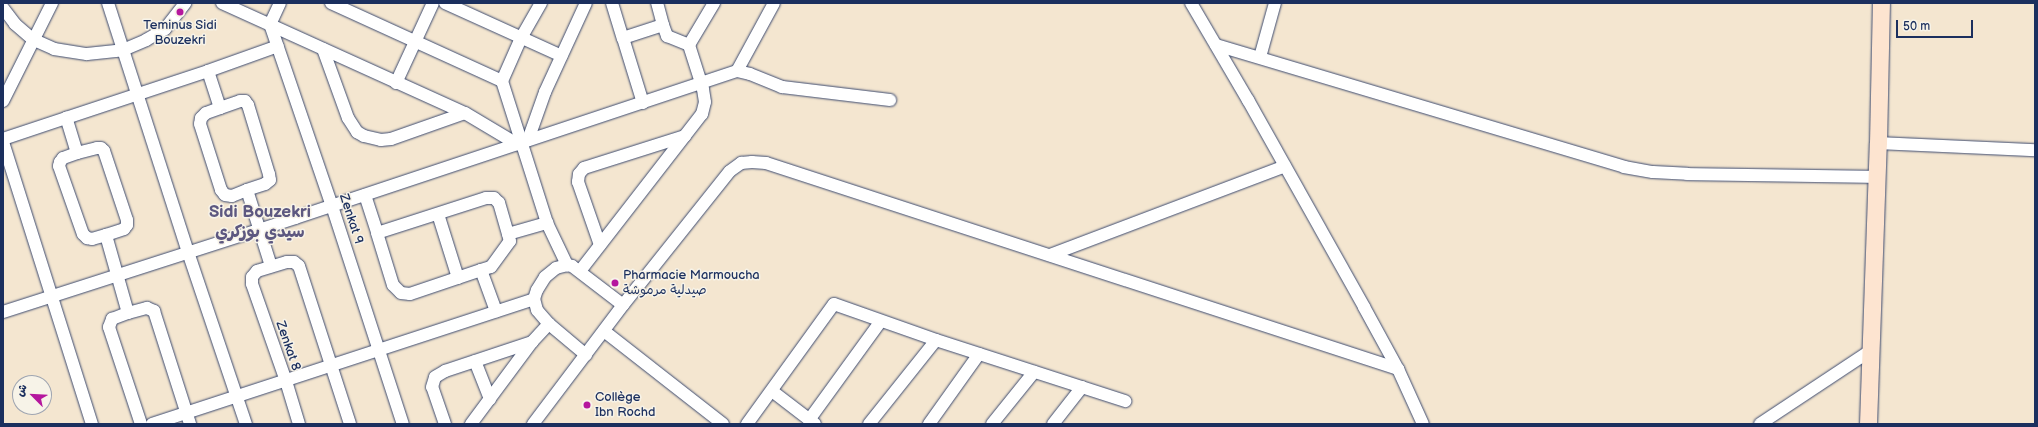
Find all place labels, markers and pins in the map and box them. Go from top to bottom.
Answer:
marker: Teminus Sidi Bouzekri [175,7,185,17]
place label: Teminus Sidi Bouzekri [143,18,217,49]
place label: Pharmacie Marmoucha صيدلية مرموشة [623,268,760,299]
marker: Pharmacie Marmoucha صيدلية مرموشة [610,278,620,288]
place label: Collège Ibn Rochd [595,390,655,421]
marker: Collège Ibn Rochd [582,400,592,410]

